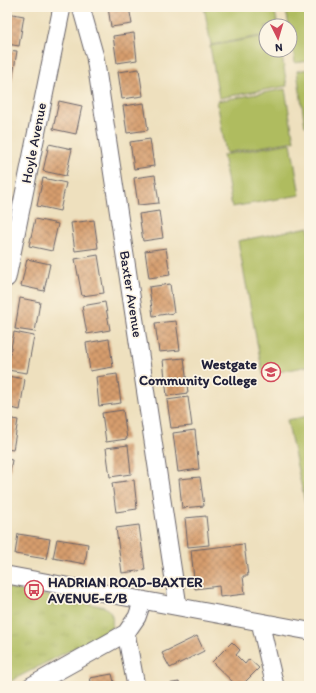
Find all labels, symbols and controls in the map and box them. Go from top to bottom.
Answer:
north arrow [258,18,298,58]
text: N [275,41,283,54]
street label: Hoyle Avenue [18,101,50,185]
street label: Baxter Avenue [116,249,146,339]
place label: Westgate Community College [139,356,257,389]
school or university icon: Westgate Community College [260,361,282,383]
place label: HADRIAN ROAD-BAXTER AVENUE-E/B [47,574,203,607]
bus stop icon: HADRIAN ROAD-BAXTER AVENUE-E/B [23,579,45,601]

